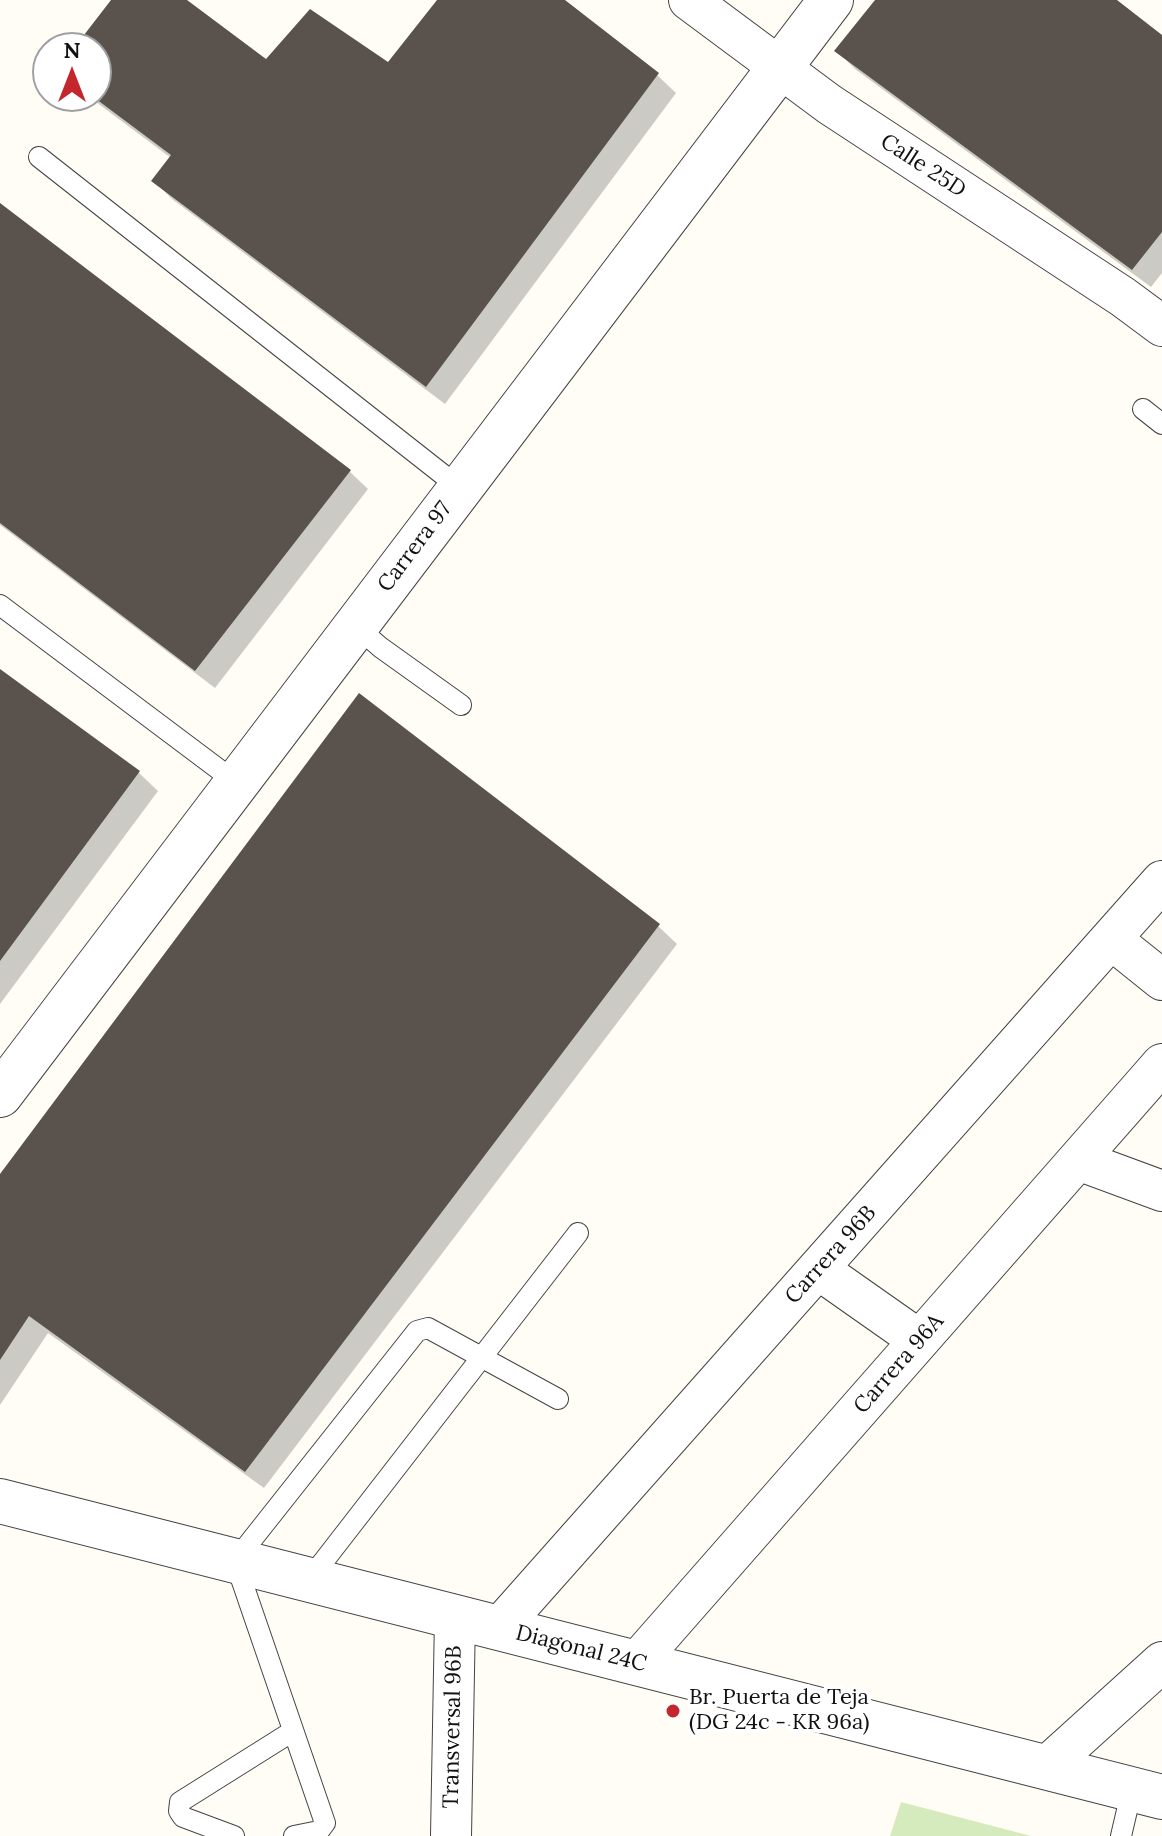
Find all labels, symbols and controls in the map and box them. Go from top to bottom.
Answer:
north arrow [32,32,112,112]
text: N [63,36,81,64]
street label: Calle 25D [875,129,971,203]
street label: Carrera 97 [372,497,458,597]
street label: Carrera 96B [780,1200,882,1310]
street label: Carrera 96A [849,1309,949,1419]
street label: Diagonal 24C [513,1620,649,1678]
street label: Transversal 96B [438,1645,468,1809]
place label: Br. Puerta de Teja (DG 24c - KR 96a) [689,1685,870,1736]
marker: Br. Puerta de Teja (DG 24c - KR 96a) [664,1702,682,1720]

